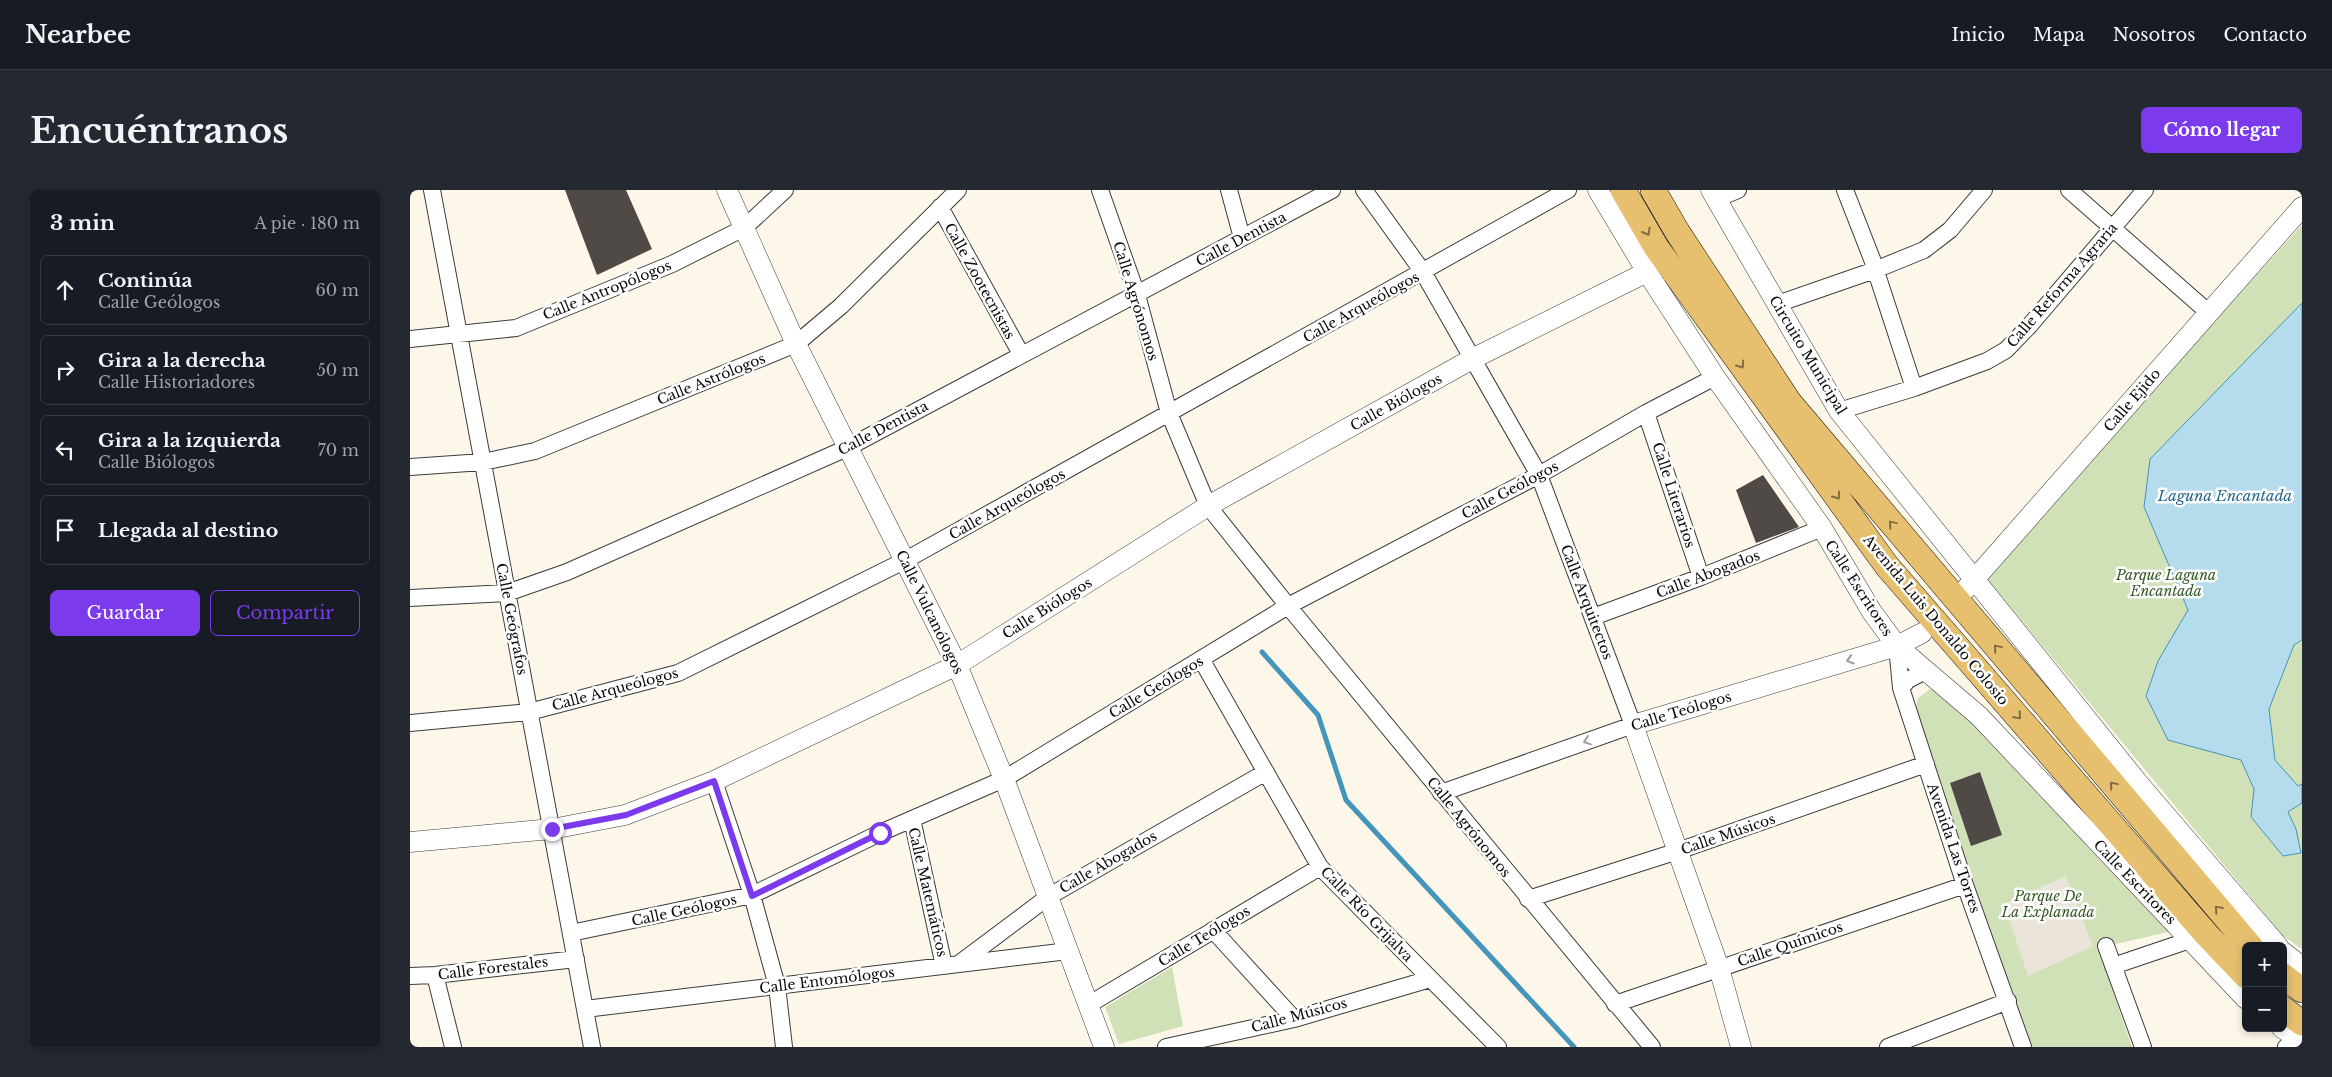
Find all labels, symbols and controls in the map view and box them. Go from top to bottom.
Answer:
text: Nearbee [25,20,131,49]
text: Inicio [1951,24,2005,46]
text: Mapa [2033,24,2085,46]
text: Nosotros [2113,24,2195,46]
text: Contacto [2223,24,2307,46]
button: Cómo llegar [2141,107,2302,153]
text: Encuéntranos [30,109,288,152]
street label: Calle Dentista [1193,208,1289,270]
text: 3 min [50,210,115,236]
text: A pie · 180 m [254,213,360,233]
street label: Calle Reforma Agraria [2003,219,2121,351]
street label: Calle Zootecnistas [941,220,1019,342]
one-way arrow [1641,227,1651,236]
street label: Calle Agrónomos [1109,239,1163,363]
street label: Calle Antropólogos [540,256,674,324]
street label: Calle Arqueólogos [1300,268,1422,346]
text: Continúa [98,269,192,292]
icon: ahead [51,276,79,304]
text: 60 m [316,280,359,300]
text: Calle Geólogos [98,292,220,312]
street label: Circuito Municipal [1765,292,1851,418]
text: Gira a la derecha [98,349,266,372]
street label: Calle Astrólogos [654,349,768,409]
icon: right [51,356,79,384]
one-way arrow [1736,359,1744,368]
text: 50 m [317,360,359,380]
street label: Calle Ejido [2100,365,2164,435]
street label: Calle Biólogos [1347,369,1445,435]
text: Calle Historiadores [98,372,255,392]
street label: Calle Dentista [835,397,931,459]
text: Gira a la izquierda [98,429,281,452]
icon: left [51,436,79,464]
text: 70 m [318,440,359,460]
street label: Calle Literarios [1648,440,1700,550]
text: Calle Biólogos [98,452,215,472]
street label: Calle Geólogos [1459,457,1561,523]
street label: Calle Arqueólogos [946,465,1068,543]
water label: Laguna Encantada [2157,486,2292,505]
one-way arrow [1831,490,1840,500]
icon: arrive [51,516,79,544]
text: Llegada al destino [98,519,278,542]
one-way arrow [1888,520,1897,529]
street label: Avenida Luis Donaldo Colosio [1859,530,2013,709]
street label: Calle Escritores [1821,537,1897,639]
street label: Calle Arquitectos [1557,542,1617,662]
street label: Calle Abogados [1654,546,1762,602]
street label: Calle Vulcanólogos [892,547,968,677]
street label: Calle Geógrafos [492,562,532,676]
park label: Parque Laguna Encantada [2115,566,2216,600]
street label: Calle Biólogos [999,573,1095,643]
button: Guardar [50,590,200,636]
button: Compartir [210,590,360,636]
one-way arrow [1993,644,2002,653]
street label: Calle Geólogos [1105,652,1207,722]
one-way arrow [1847,655,1855,665]
street label: Calle Arqueólogos [550,663,680,715]
street label: Calle Teólogos [1629,687,1733,735]
one-way arrow [2012,711,2021,720]
one-way arrow [1583,735,1592,745]
street label: Calle Agrónomos [1423,773,1515,881]
street label: Avenida Las Torres [1923,780,1985,915]
one-way arrow [2109,782,2118,791]
street label: Calle Músicos [1678,809,1778,859]
route end [541,818,564,841]
route start [869,822,892,845]
street label: Calle Matemáticos [904,826,952,958]
street label: Calle Abogados [1056,827,1160,897]
street label: Calle Escritores [2090,836,2180,928]
street label: Calle Río Grijalva [1317,863,1417,966]
park label: Parque De La Explanada [2000,887,2095,921]
street label: Calle Geólogos [630,890,738,930]
street label: Calle Teólogos [1155,901,1253,971]
one-way arrow [2214,906,2223,915]
street label: Calle Químicos [1735,918,1845,970]
map controls [2242,942,2287,1032]
button: + [2242,942,2287,987]
street label: Calle Forestales [437,952,549,984]
street label: Calle Entomólogos [758,963,896,997]
button: − [2242,987,2287,1032]
street label: Calle Músicos [1249,994,1349,1036]

